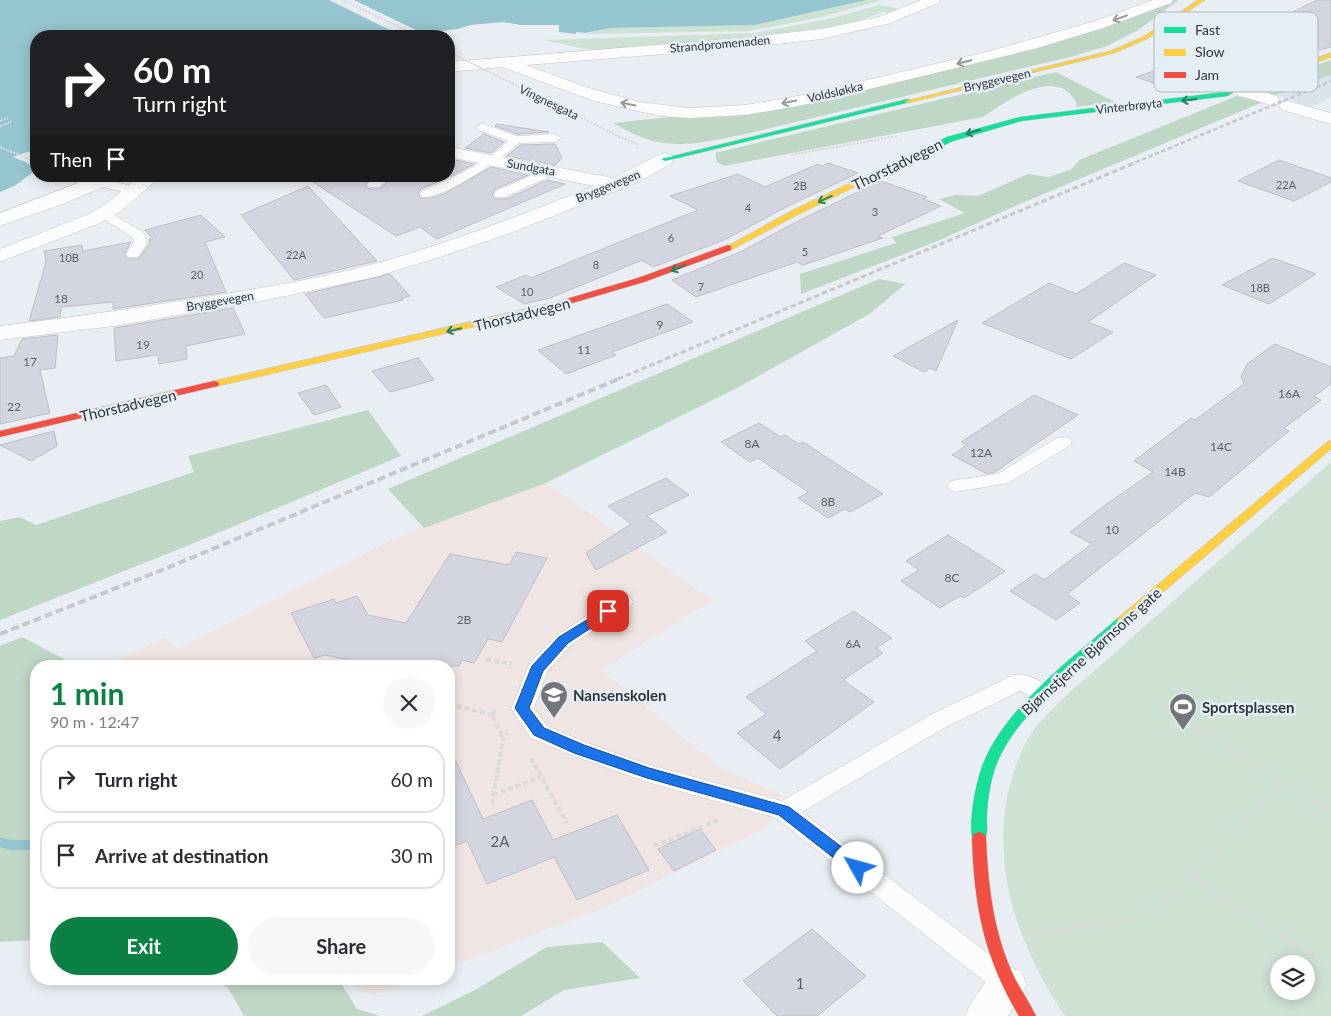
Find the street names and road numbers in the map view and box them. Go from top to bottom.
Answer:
street label: Strandpromenaden [669,32,771,56]
street label: Bryggevegen [962,65,1032,95]
street label: Voldsløkka [806,78,864,106]
street label: Vingnesgata [517,81,581,123]
street label: Vinterbrøyta [1095,95,1163,117]
street label: Thorstadvegen [849,134,945,194]
street label: Sundgata [506,155,556,179]
street label: Bryggevegen [574,166,642,206]
street label: Bryggevegen [185,288,255,314]
street label: Thorstadvegen [472,293,572,335]
street label: Thorstadvegen [78,385,178,425]
street label: Bjørnstjerne Bjørnsons gate [1017,583,1165,719]

